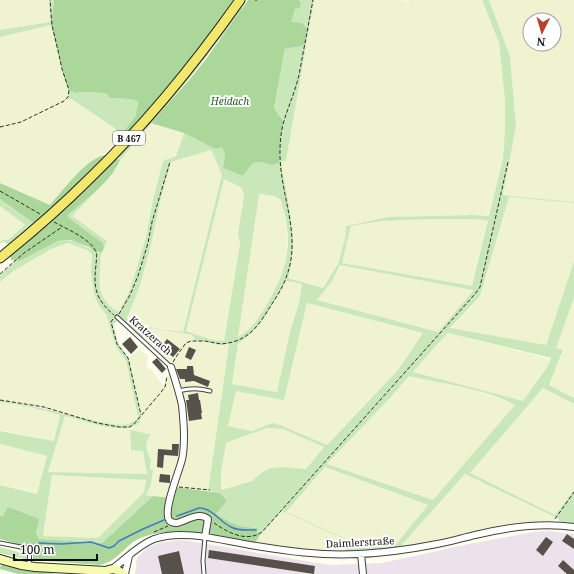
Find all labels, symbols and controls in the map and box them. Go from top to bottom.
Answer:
north arrow [522,12,562,52]
text: N [536,35,546,50]
park label: Heidach [210,94,249,108]
road number: B 467 [113,131,145,145]
street label: Kratzerach [127,312,176,358]
street label: Daimlerstraße [325,533,395,551]
scale bar [14,536,97,562]
text: 100 m [20,541,55,558]

